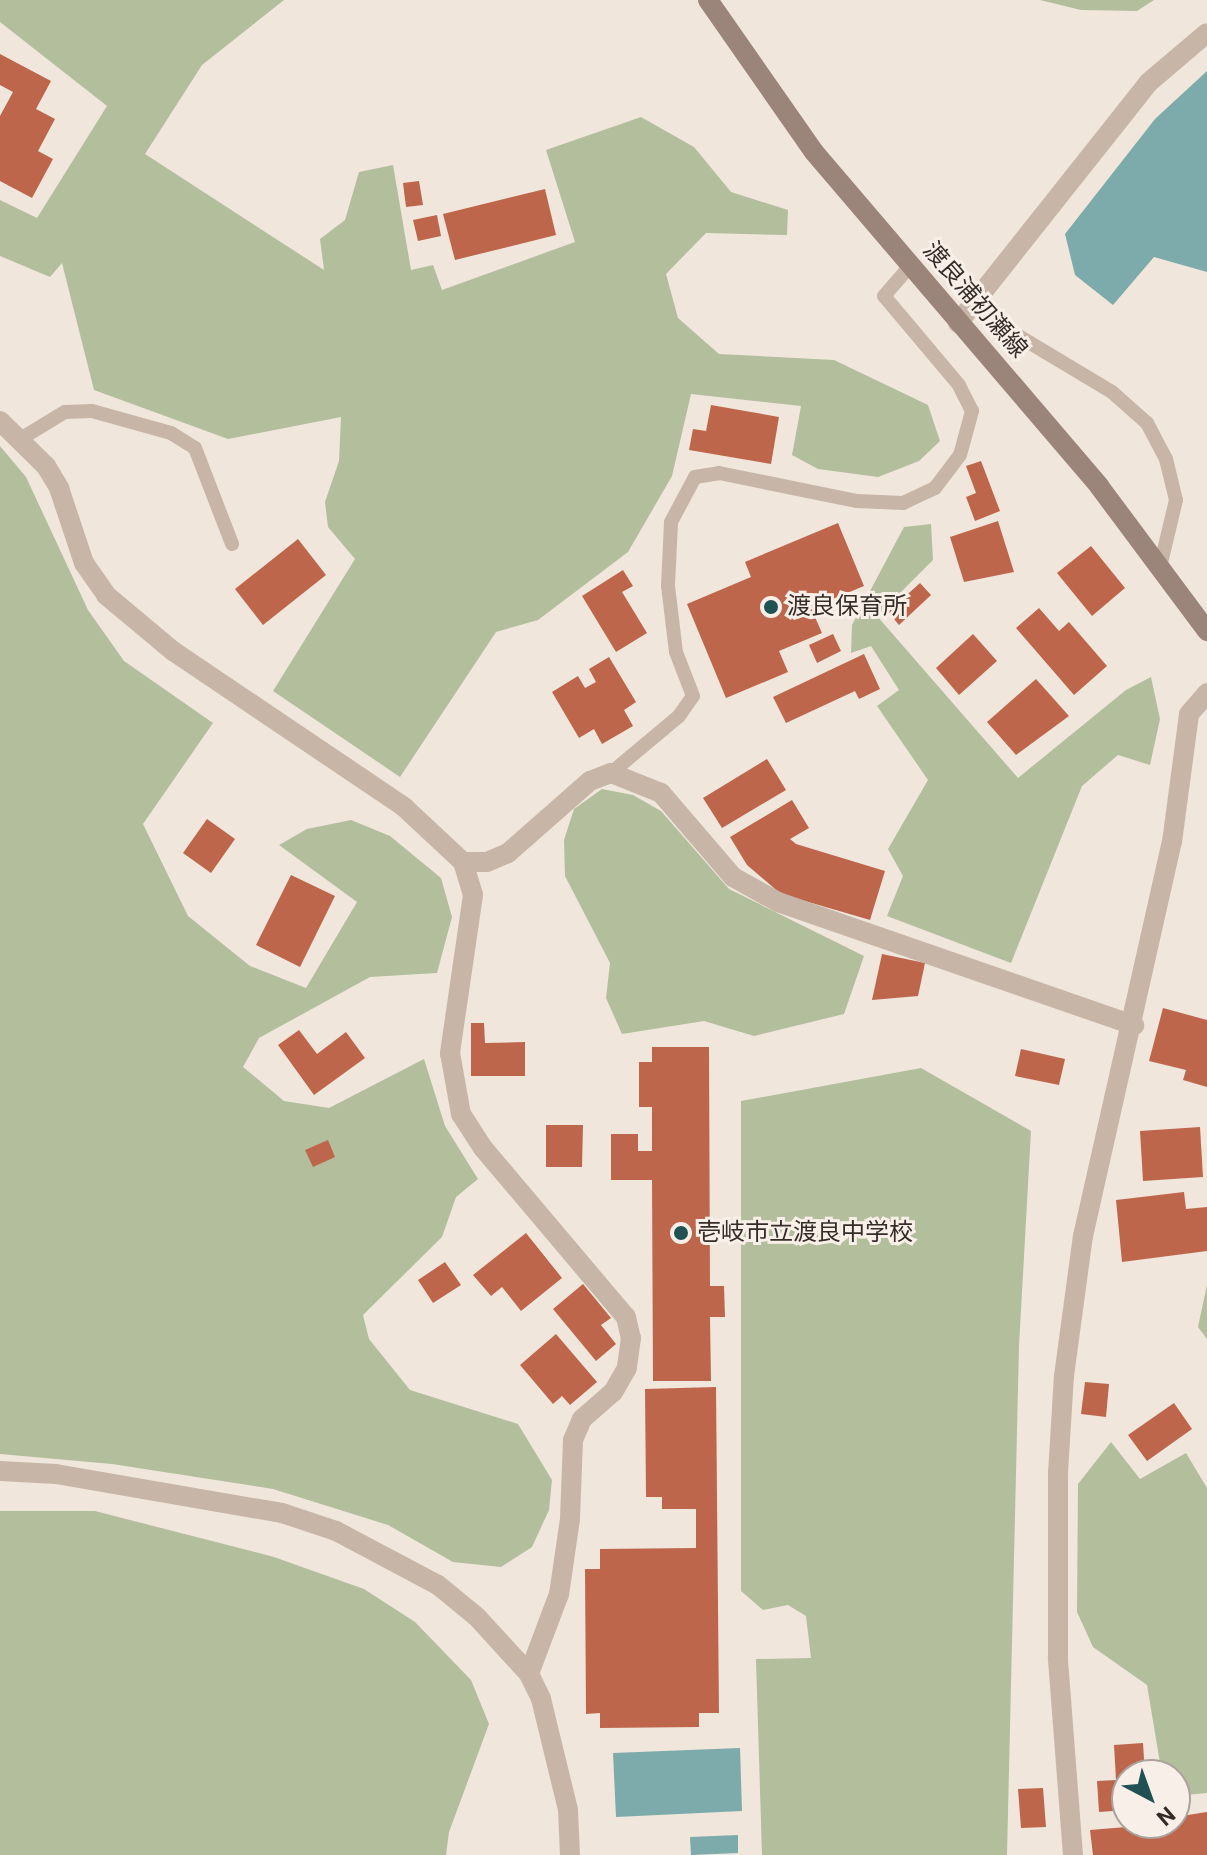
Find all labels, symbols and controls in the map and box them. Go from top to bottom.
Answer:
street label: 渡良浦初瀬線 [917,236,1033,364]
place label: 渡良保育所 [787,593,907,621]
marker: 渡良保育所 [762,598,780,616]
place label: 壱岐市立渡良中学校 [697,1219,913,1247]
marker: 壱岐市立渡良中学校 [672,1224,690,1242]
north arrow [1111,1759,1191,1839]
text: N [1152,1801,1180,1831]

